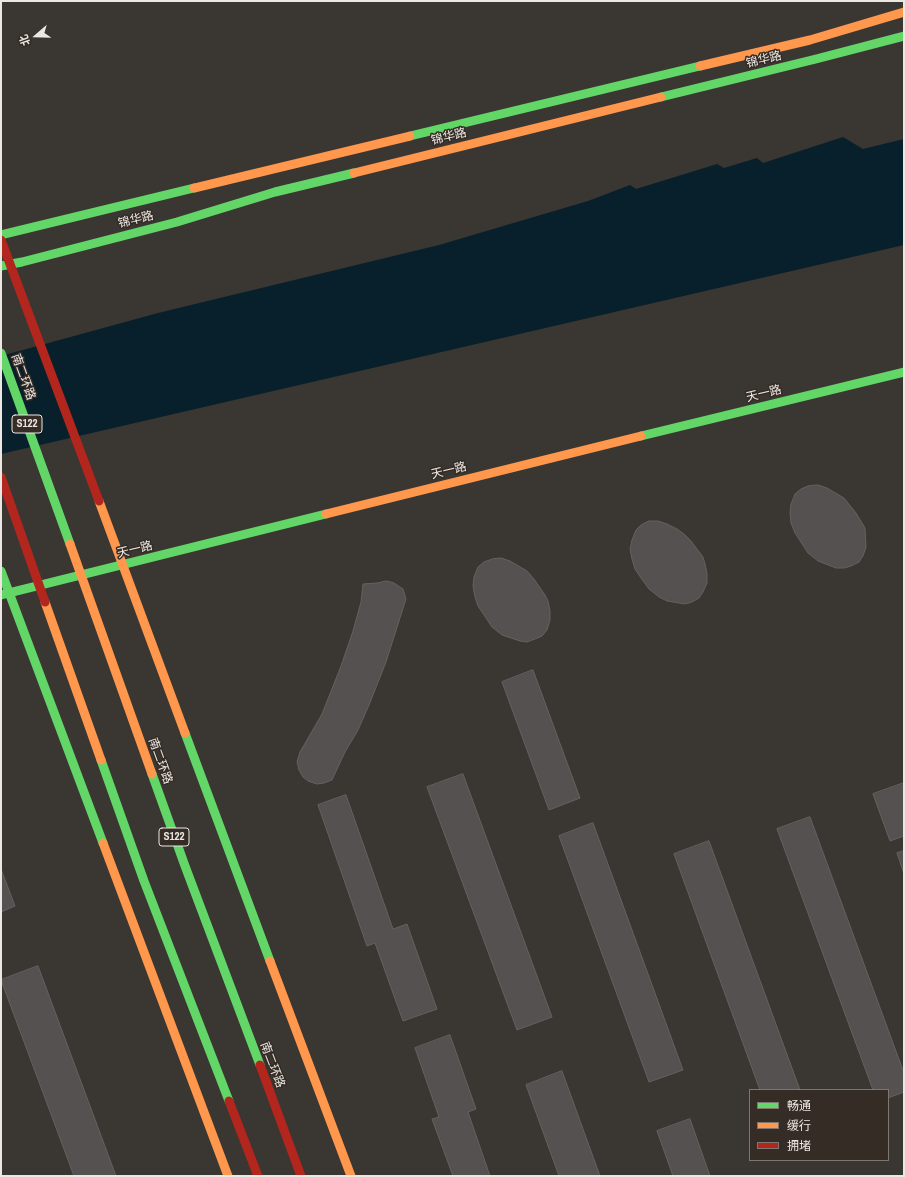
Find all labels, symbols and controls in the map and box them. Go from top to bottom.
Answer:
north arrow [16,16,56,56]
text: 北 [16,33,33,48]
street label: 锦华路 [745,49,783,71]
street label: 锦华路 [430,126,468,148]
street label: 锦华路 [117,209,155,231]
street label: 南二环路 [8,352,38,402]
street label: 天一路 [745,383,783,405]
road number: S122 [12,415,42,433]
street label: 天一路 [430,460,468,482]
street label: 天一路 [116,539,154,561]
street label: 南二环路 [145,736,175,786]
road number: S122 [159,828,189,846]
street label: 南二环路 [257,1040,287,1090]
legend [749,1089,889,1161]
text: 畅通 [787,1098,811,1114]
text: 缓行 [787,1118,811,1134]
text: 拥堵 [787,1138,811,1154]

